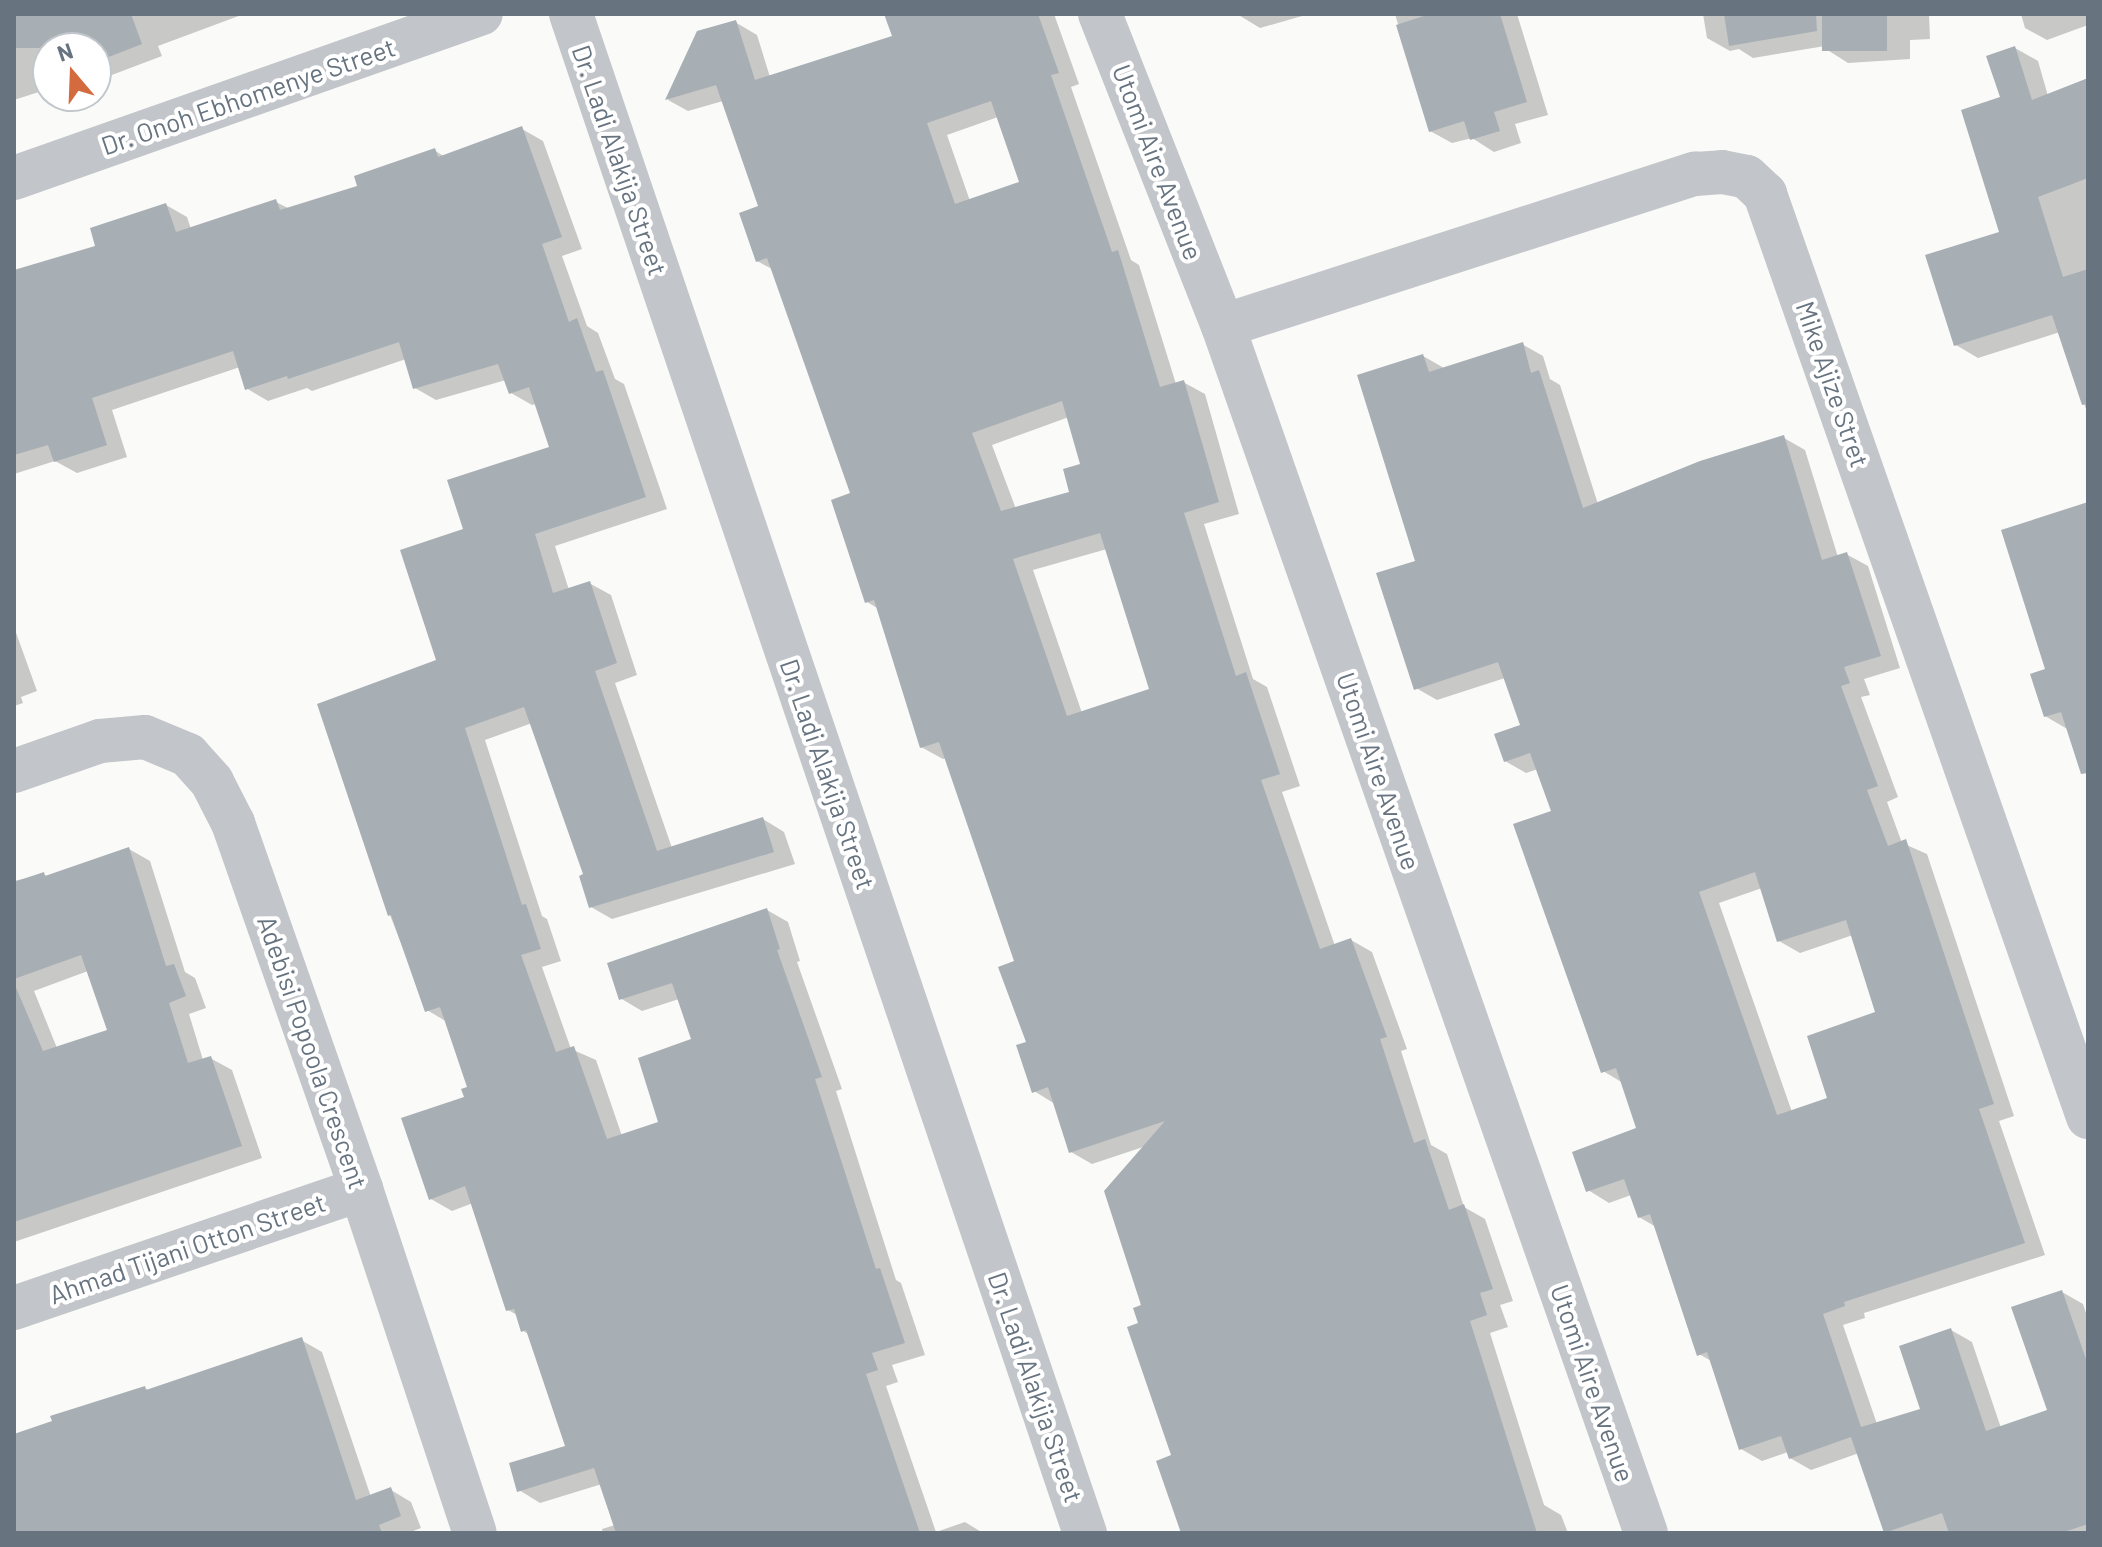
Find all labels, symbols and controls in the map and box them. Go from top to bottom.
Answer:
street label: Dr. Onoh Ebhomenye Street [97,31,399,161]
north arrow [32,32,112,112]
text: N [54,37,76,66]
street label: Dr. Ladi Alakija Street [566,41,674,279]
street label: Utomi Aire Avenue [1106,60,1210,264]
street label: Mike Ajize Stret [1790,297,1876,471]
street label: Dr. Ladi Alakija Street [774,655,882,893]
street label: Utomi Aire Avenue [1331,668,1427,874]
street label: Adebisi Popoola Crescent [252,911,374,1193]
street label: Ahmad Tijani Otton Street [45,1186,329,1310]
street label: Dr. Ladi Alakija Street [982,1268,1090,1506]
street label: Utomi Aire Avenue [1545,1280,1641,1486]

